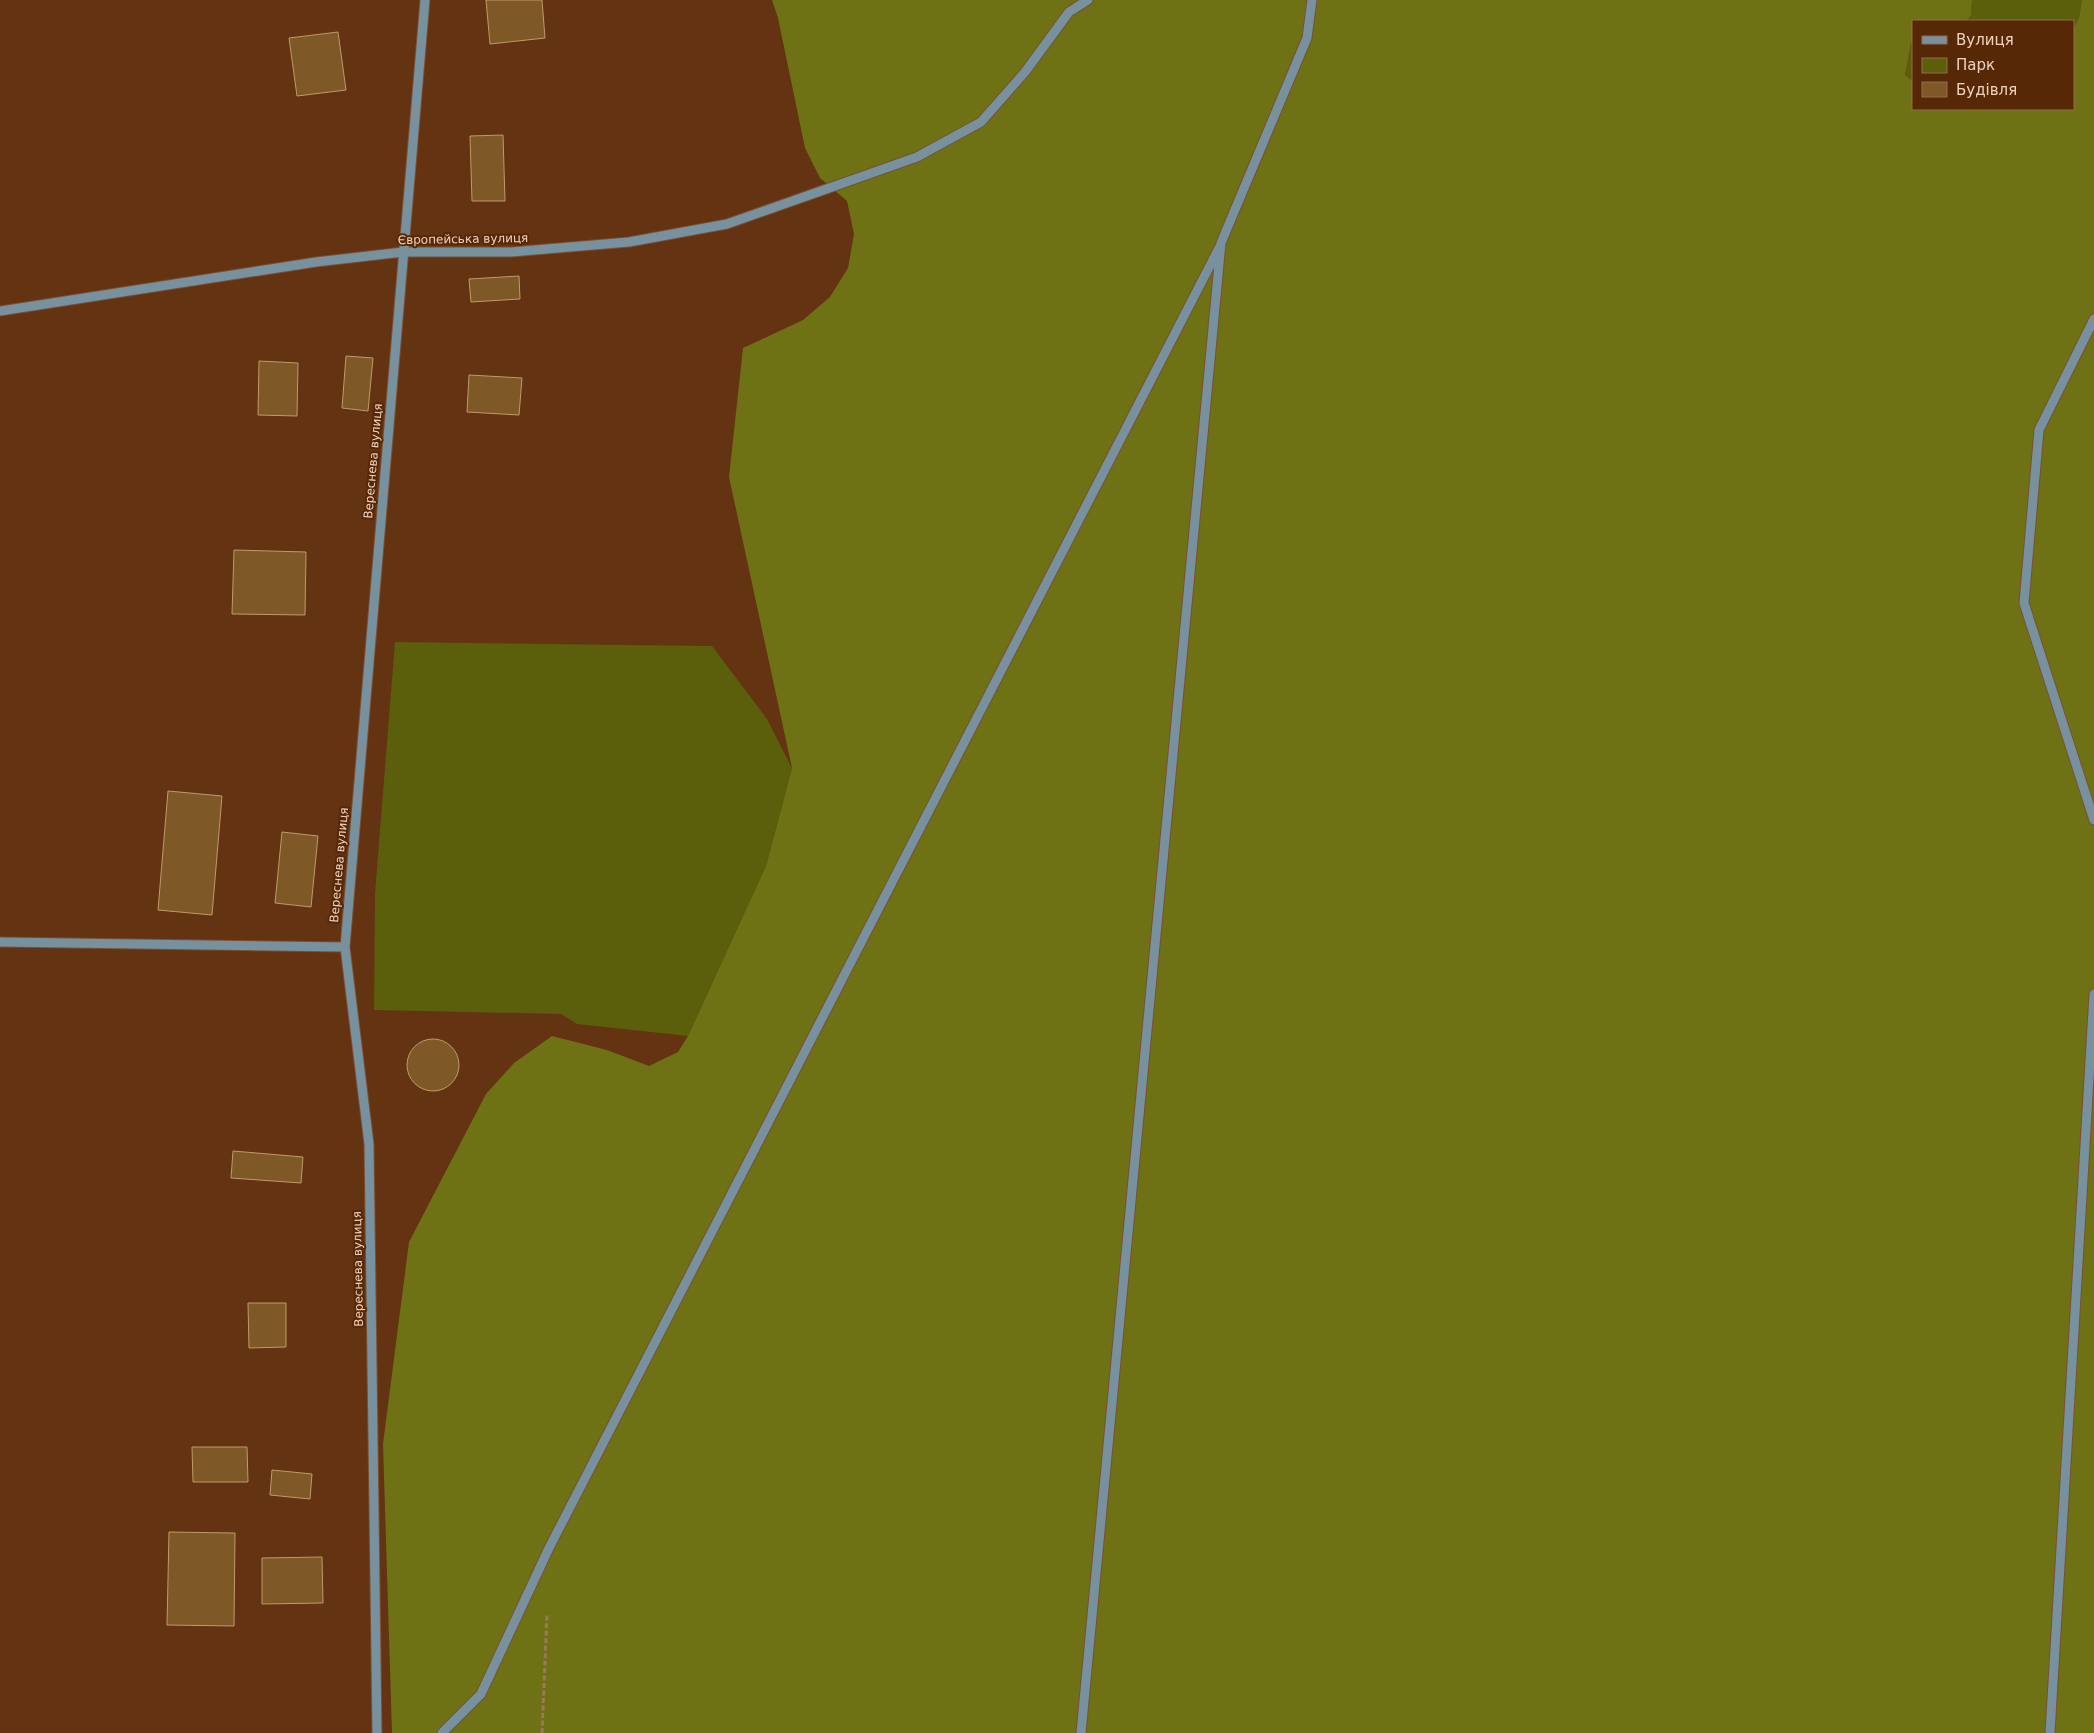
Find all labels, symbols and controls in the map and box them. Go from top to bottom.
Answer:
legend [1912,20,2074,110]
text: Вулиця [1956,31,2014,49]
text: Парк [1956,56,1995,74]
text: Будівля [1956,81,2017,99]
street label: Європейська вулиця [398,231,528,247]
street label: Вереснева вулиця [361,403,385,519]
street label: Вереснева вулиця [327,807,351,923]
street label: Вереснева вулиця [350,1211,366,1327]

